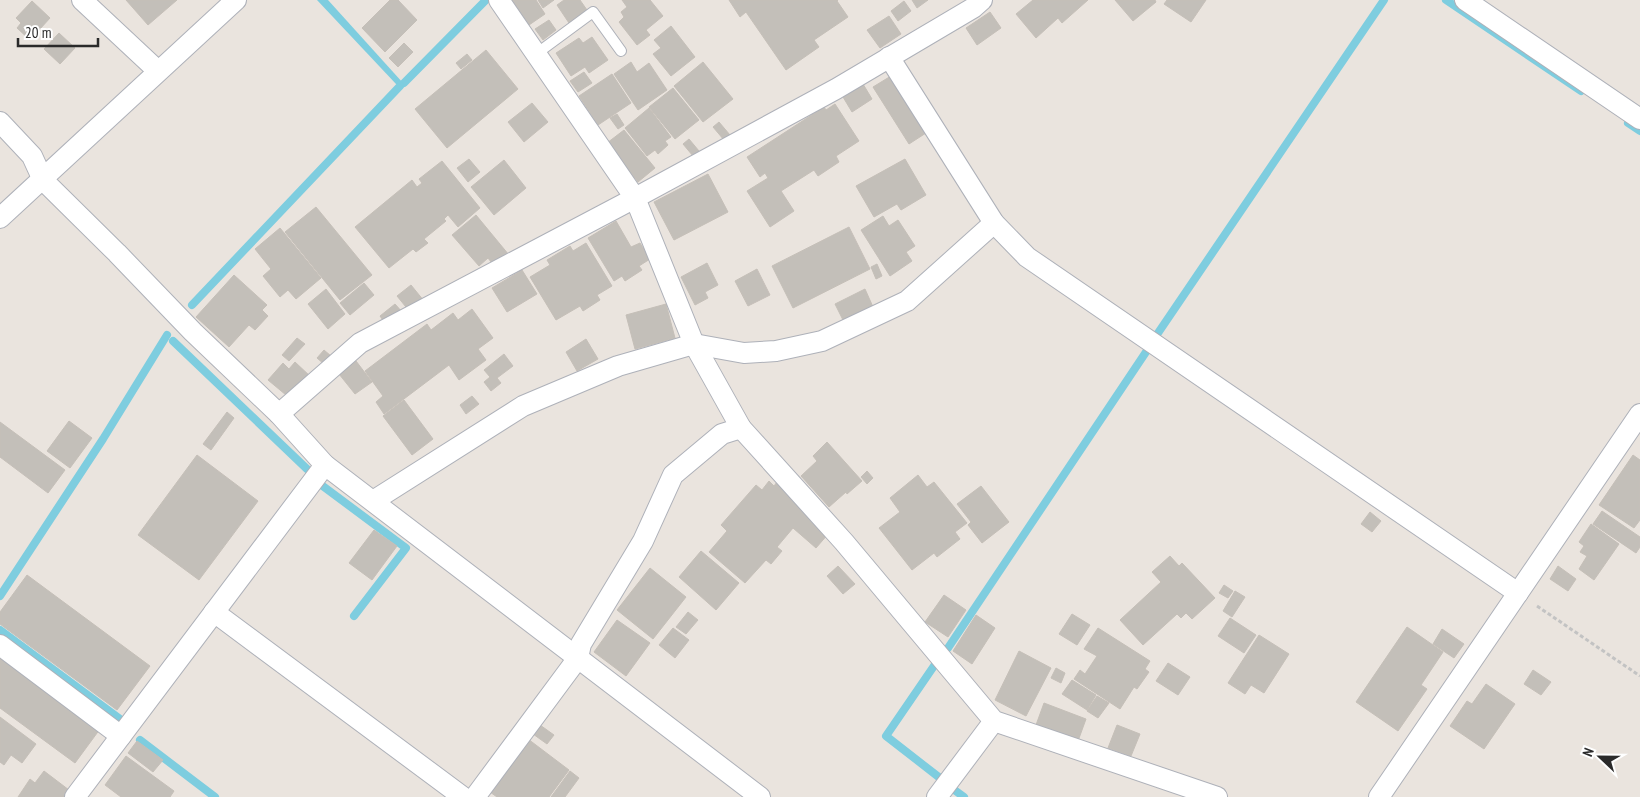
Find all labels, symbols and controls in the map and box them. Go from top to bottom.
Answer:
scale bar [18,15,98,47]
text: 20 m [25,23,51,42]
north arrow [1575,732,1625,782]
text: N [1578,745,1598,759]

